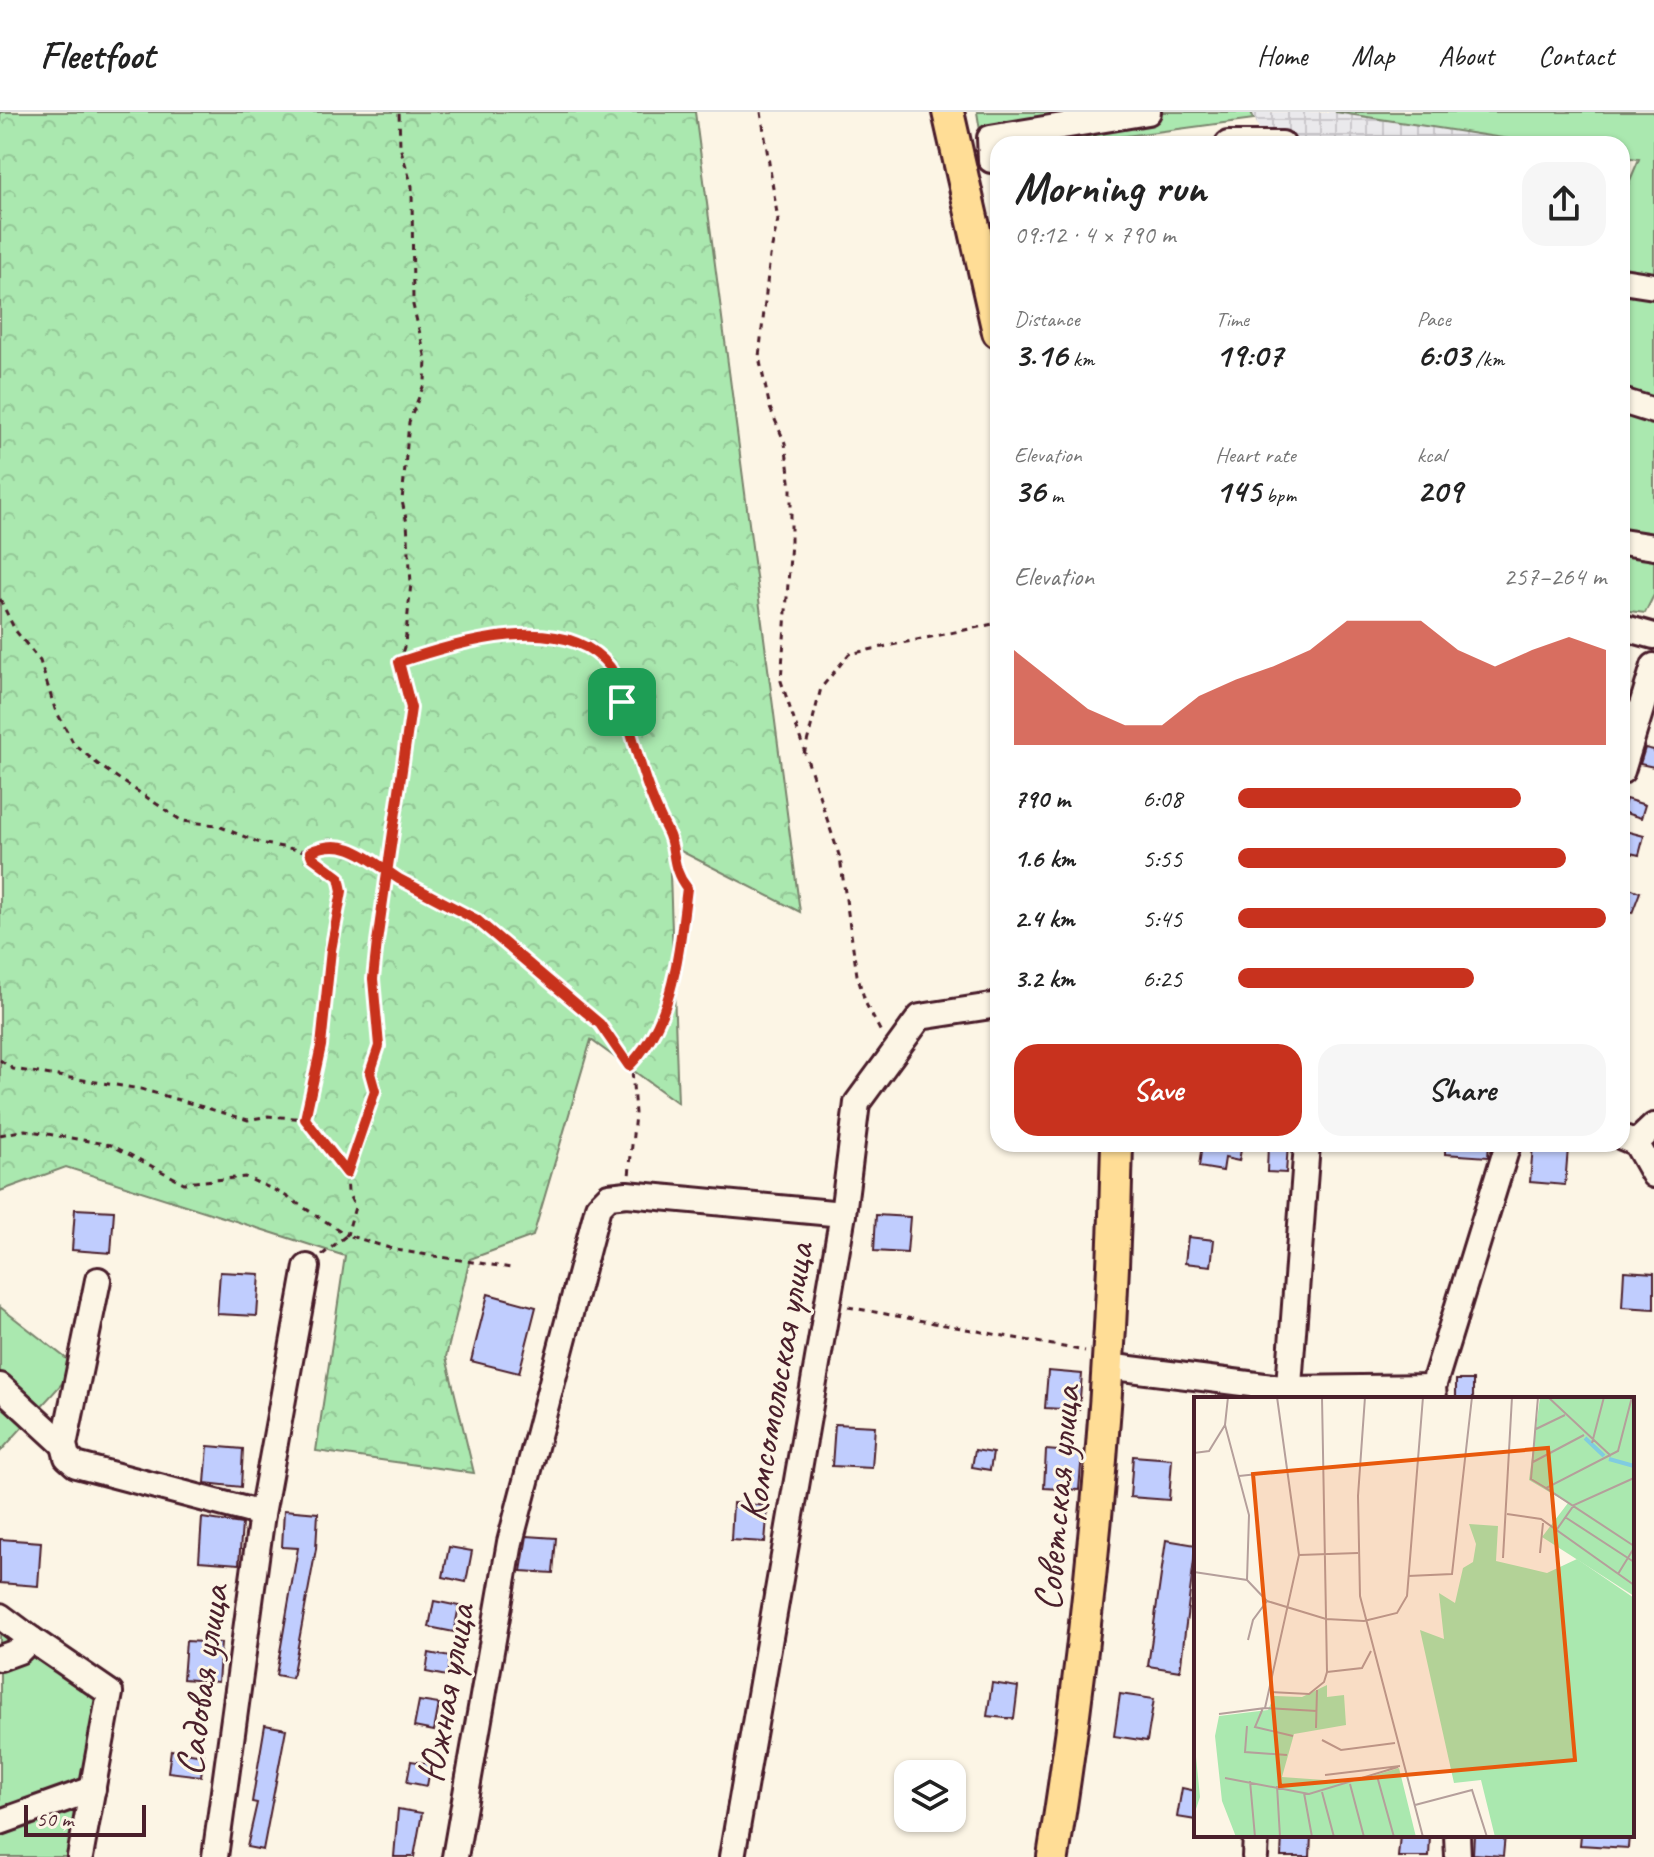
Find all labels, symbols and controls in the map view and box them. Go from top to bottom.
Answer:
text: Fleetfoot [40,32,155,79]
text: Home [1257,38,1307,73]
text: Map [1351,38,1394,73]
text: About [1438,38,1494,73]
text: Contact [1538,38,1614,73]
text: Morning run [1014,160,1206,215]
button: share [1522,162,1606,246]
text: 09:12 · 4 × 790 m [1014,218,1175,251]
text: Distance [1014,305,1080,333]
text: Time [1215,305,1249,333]
text: Pace [1417,305,1451,333]
text: 3.16 [1014,333,1067,376]
text: 19:07 [1215,333,1283,376]
text: 6:03 [1417,333,1470,376]
text: km [1067,345,1094,373]
text: /km [1470,345,1504,373]
text: Elevation [1014,441,1082,469]
text: Heart rate [1215,441,1296,469]
text: kcal [1417,441,1446,469]
text: 36 [1014,469,1045,512]
text: 145 [1215,469,1261,512]
text: 209 [1417,469,1462,512]
text: m [1045,481,1063,509]
text: bpm [1261,481,1296,509]
text: Elevation [1014,560,1094,593]
text: 257–264 m [1503,560,1606,593]
pin [588,668,656,736]
icon: arrive [600,680,644,724]
text: 790 m [1014,782,1070,815]
text: 6:08 [1142,782,1182,815]
text: 1.6 km [1014,842,1075,875]
text: 5:55 [1142,842,1182,875]
text: 2.4 km [1014,902,1074,935]
text: 5:45 [1142,902,1182,935]
text: 3.2 km [1014,962,1074,995]
text: 6:25 [1142,962,1182,995]
button: Save [1014,1044,1302,1136]
button: Share [1318,1044,1606,1136]
street label: Комсомольская улица [727,1236,826,1525]
street label: Советская улица [1022,1381,1092,1613]
inset map [1194,1397,1634,1837]
street label: Садовая улица [164,1579,240,1779]
street label: Южная улица [406,1597,487,1786]
map controls [894,1760,966,1832]
button: layers [894,1760,966,1832]
scale bar [24,1801,146,1837]
text: 50 m [36,1805,73,1833]

